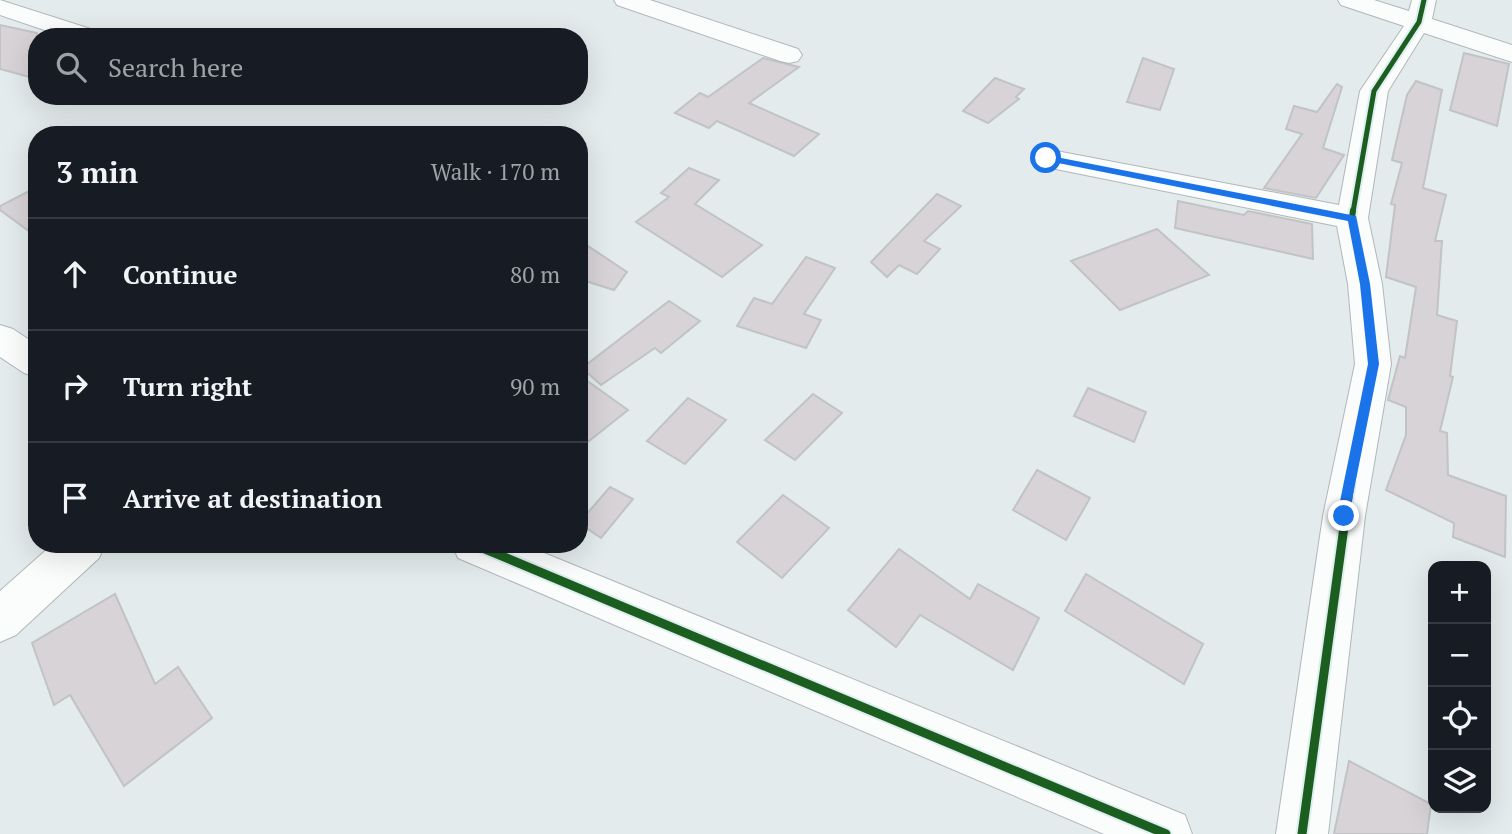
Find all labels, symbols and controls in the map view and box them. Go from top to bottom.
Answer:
search box [28,28,588,105]
icon: search [52,48,90,86]
text: Search here [108,50,243,84]
route start [1030,142,1061,173]
text: 3 min [56,152,138,192]
text: Walk · 170 m [431,156,560,187]
icon: ahead [56,255,94,293]
text: Continue [123,257,237,291]
text: 80 m [510,259,560,290]
icon: right [56,367,94,405]
text: Turn right [123,369,252,403]
text: 90 m [510,371,560,402]
icon: arrive [56,479,94,517]
text: Arrive at destination [123,481,382,515]
route end [1328,500,1359,531]
map controls [1428,561,1491,813]
button: + [1428,561,1491,624]
button: − [1428,624,1491,687]
button: locate [1428,687,1491,750]
button: layers [1428,750,1491,813]

